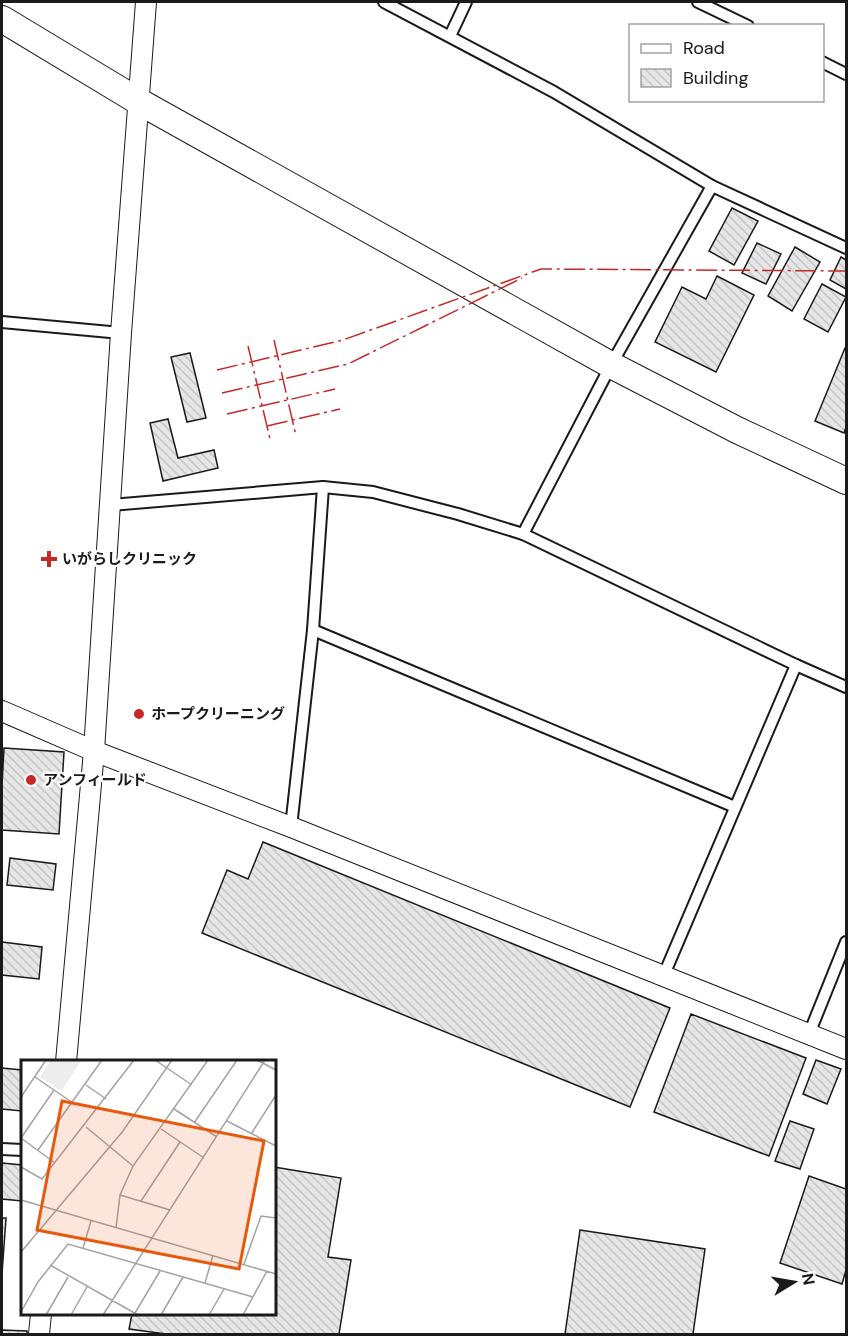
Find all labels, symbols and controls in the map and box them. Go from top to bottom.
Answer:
legend [629,24,824,102]
text: Road [683,36,725,60]
text: Building [683,66,748,90]
place label: いがらしクリニック [62,549,197,569]
marker: いがらしクリニック [40,550,58,568]
place label: ホープクリーニング [151,704,285,724]
marker: ホープクリーニング [132,707,146,721]
place label: アンフィールド [43,770,147,790]
marker: アンフィールド [24,773,38,787]
inset map [21,1060,276,1315]
north arrow [764,1252,824,1312]
text: N [797,1272,820,1287]

